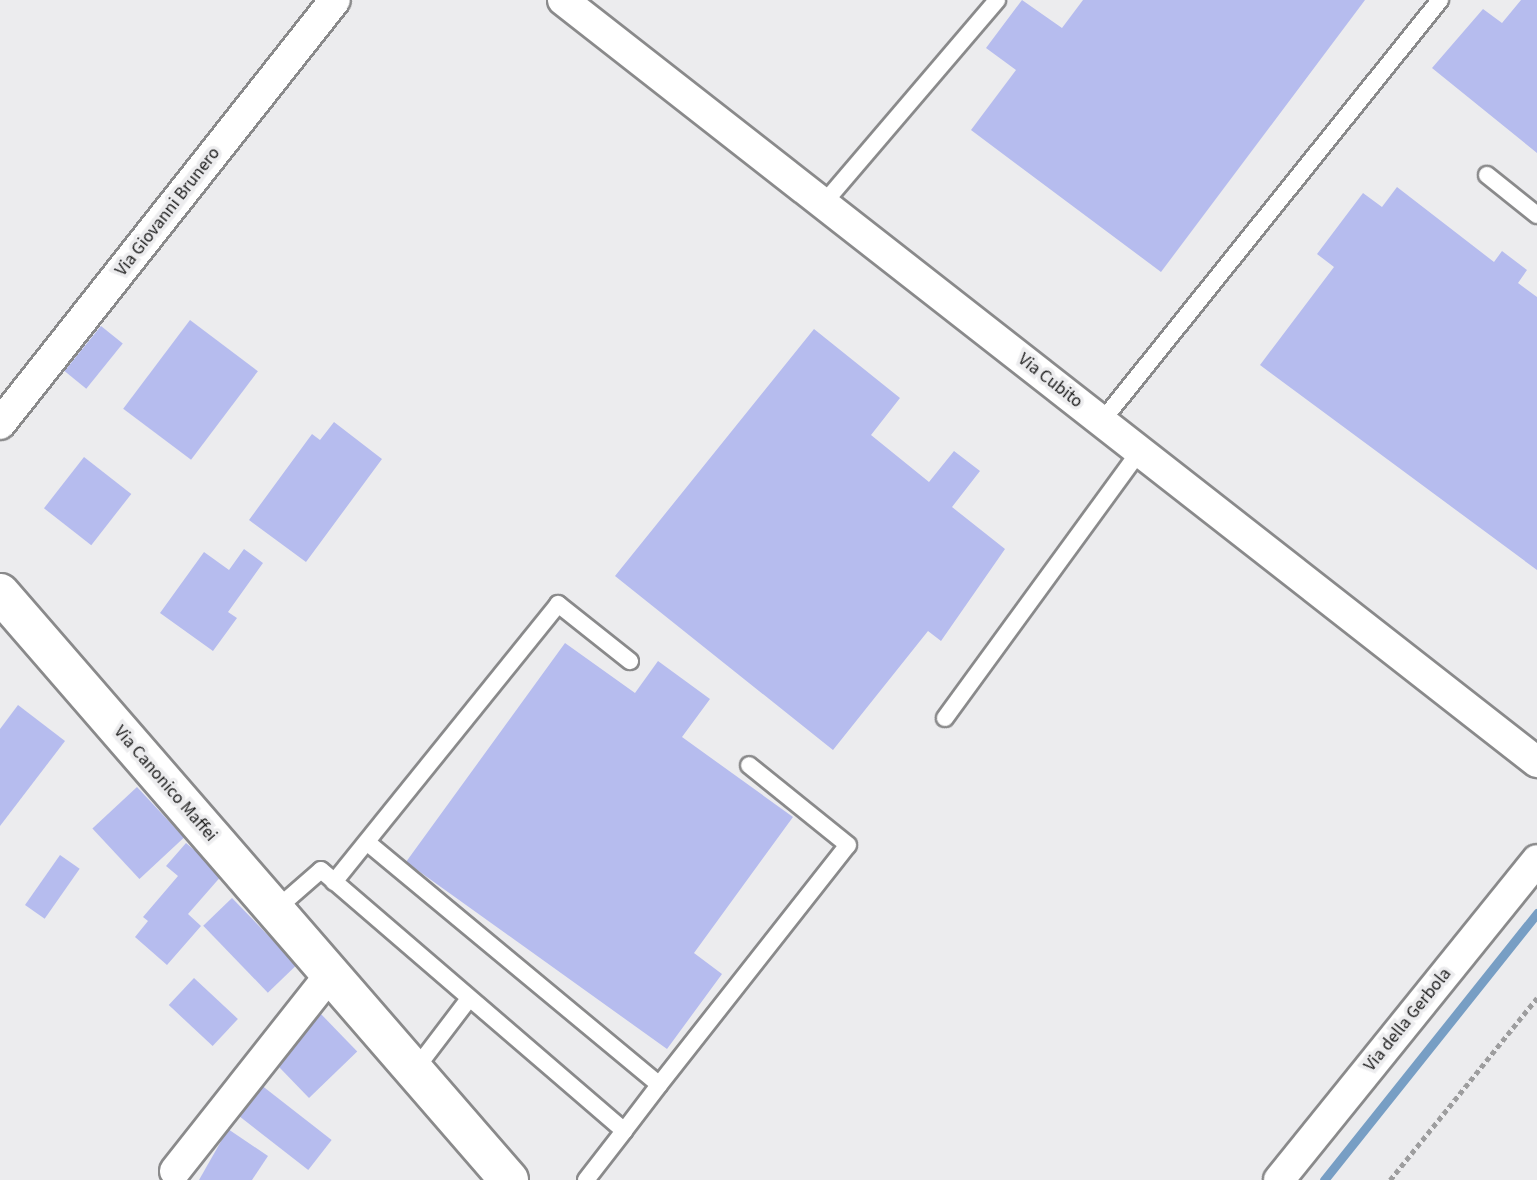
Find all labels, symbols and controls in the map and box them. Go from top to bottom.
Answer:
street label: Via Giovanni Brunero [111,143,225,281]
street label: Via Cubito [1013,349,1087,413]
street label: Via Canonico Maffei [109,722,221,846]
street label: Via della Gerbola [1360,964,1456,1076]

